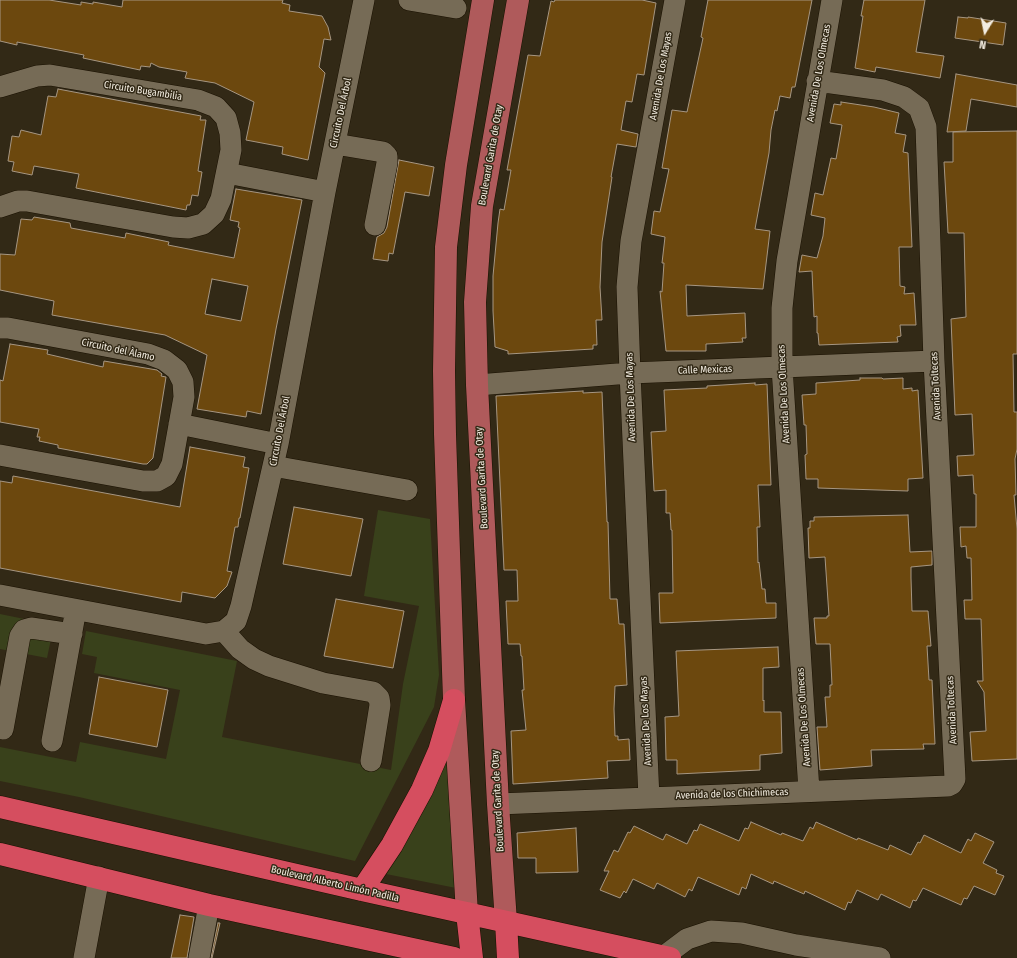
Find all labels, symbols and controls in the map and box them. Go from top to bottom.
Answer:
north arrow [965,12,1005,52]
street label: Avenida De Los Olmecas [804,23,834,123]
street label: Avenida De Los Mayas [647,31,675,121]
text: N [978,37,987,51]
street label: Circuito Del Árbol [328,77,354,149]
street label: Circuito Bugambilia [103,79,183,103]
street label: Boulevard Garita de Otay [476,104,506,206]
street label: Circuito del Àlamo [80,336,156,364]
street label: Avenida De Los Olmecas [775,344,793,444]
street label: Avenida De Los Mayas [623,352,639,442]
street label: Avenida Toltecas [928,352,944,420]
street label: Calle Mexicas [678,363,732,377]
street label: Circuito Del Árbol [267,395,293,467]
street label: Boulevard Garita de Otay [473,427,491,529]
street label: Avenida De Los Olmecas [795,667,813,767]
street label: Avenida De Los Mayas [638,676,654,766]
street label: Avenida Toltecas [944,676,960,744]
street label: Boulevard Garita de Otay [489,750,507,852]
street label: Avenida de los Chichimecas [675,786,789,802]
street label: Boulevard Alberto Limón Padilla [270,863,400,905]

